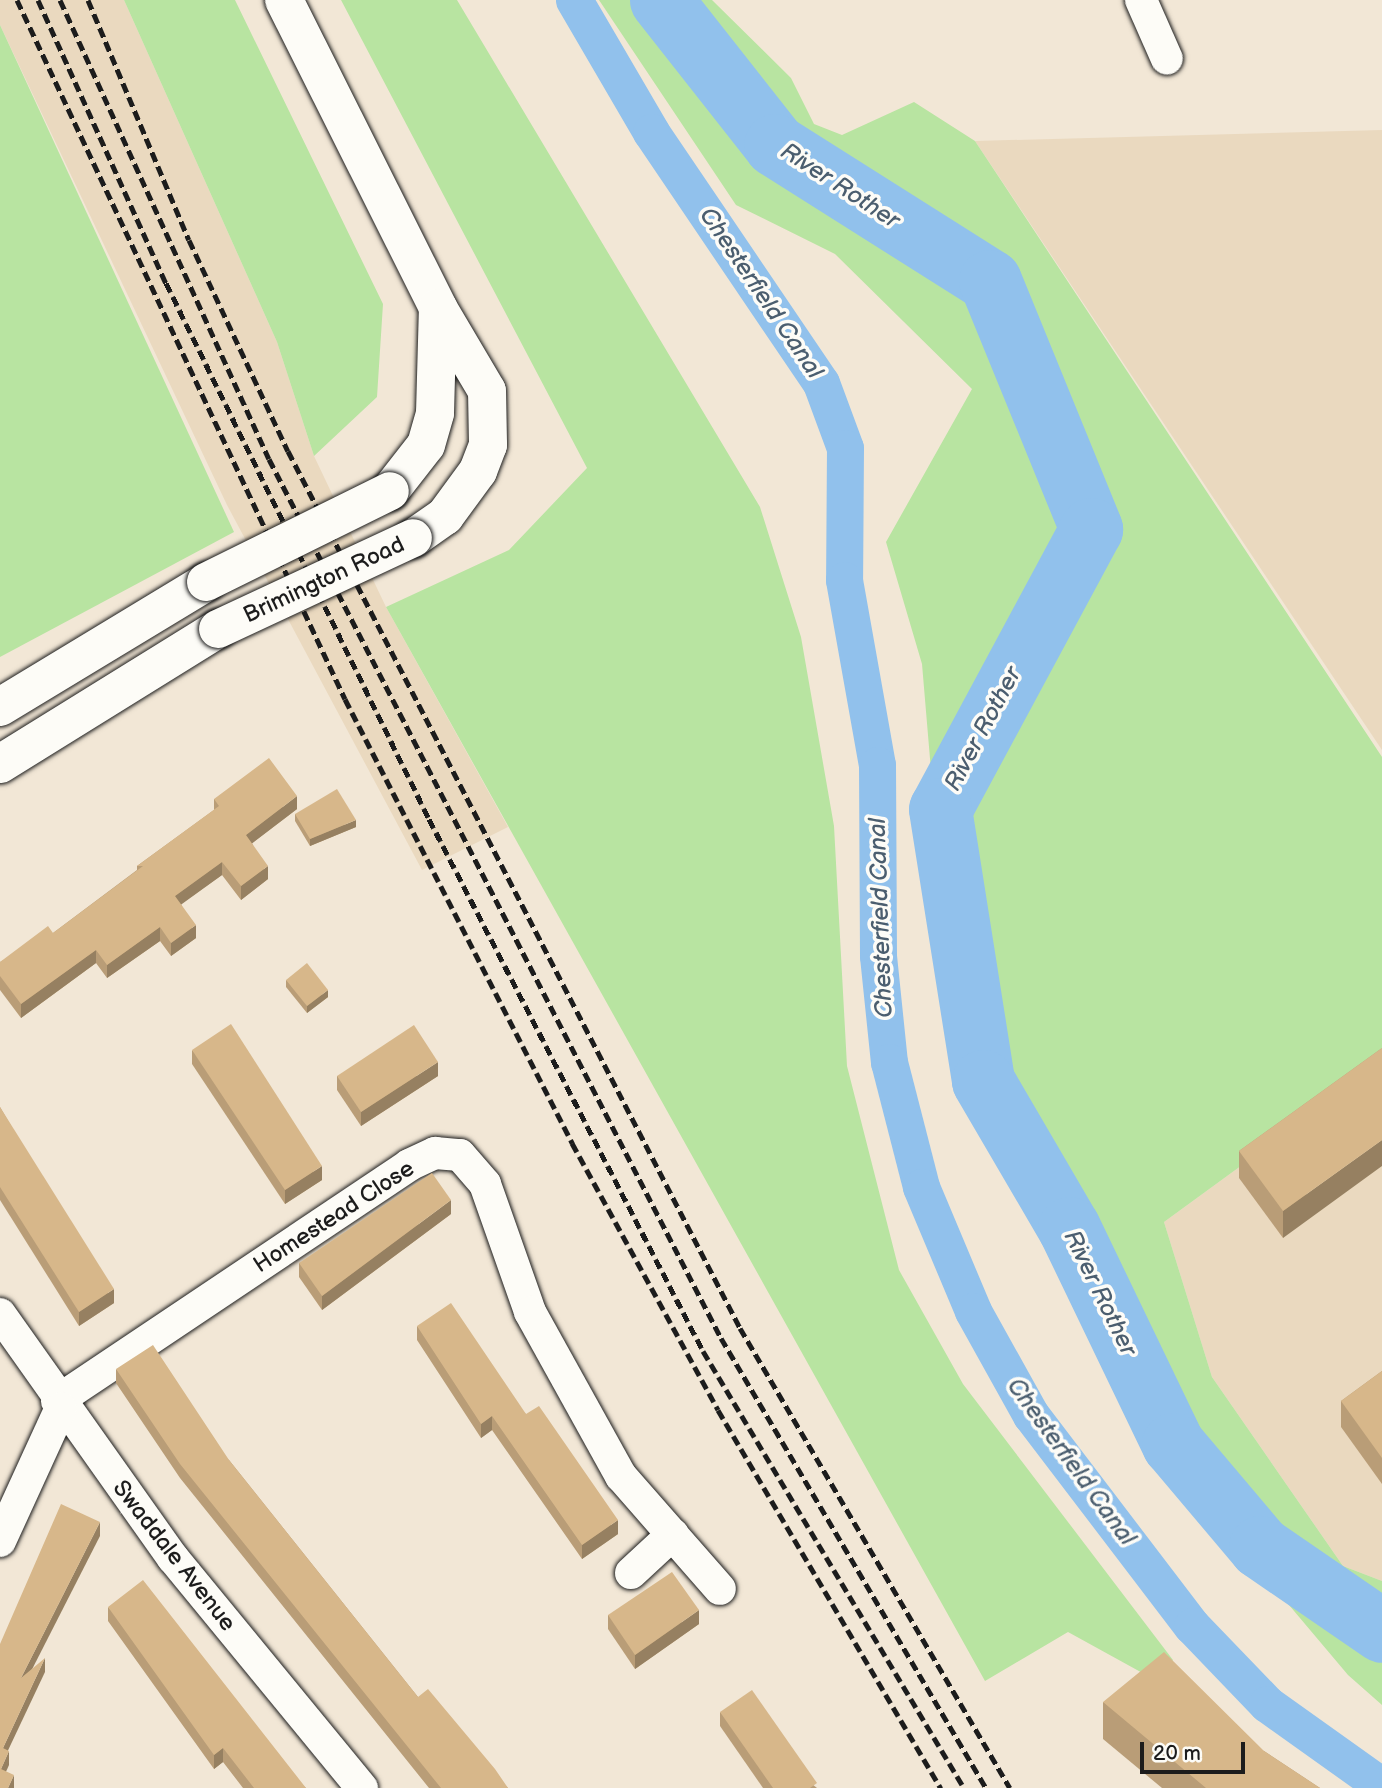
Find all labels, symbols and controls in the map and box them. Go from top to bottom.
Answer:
water label: River Rother [775,137,905,235]
water label: Chesterfield Canal [693,202,829,384]
street label: Brimington Road [239,531,409,629]
water label: River Rother [938,662,1028,796]
water label: Chesterfield Canal [863,817,899,1019]
street label: Homestead Close [249,1155,419,1279]
water label: River Rother [1057,1226,1143,1360]
water label: Chesterfield Canal [1001,1373,1141,1551]
street label: Swaddale Avenue [107,1475,241,1637]
scale bar [1144,1728,1249,1772]
text: 20 m [1153,1741,1201,1766]

